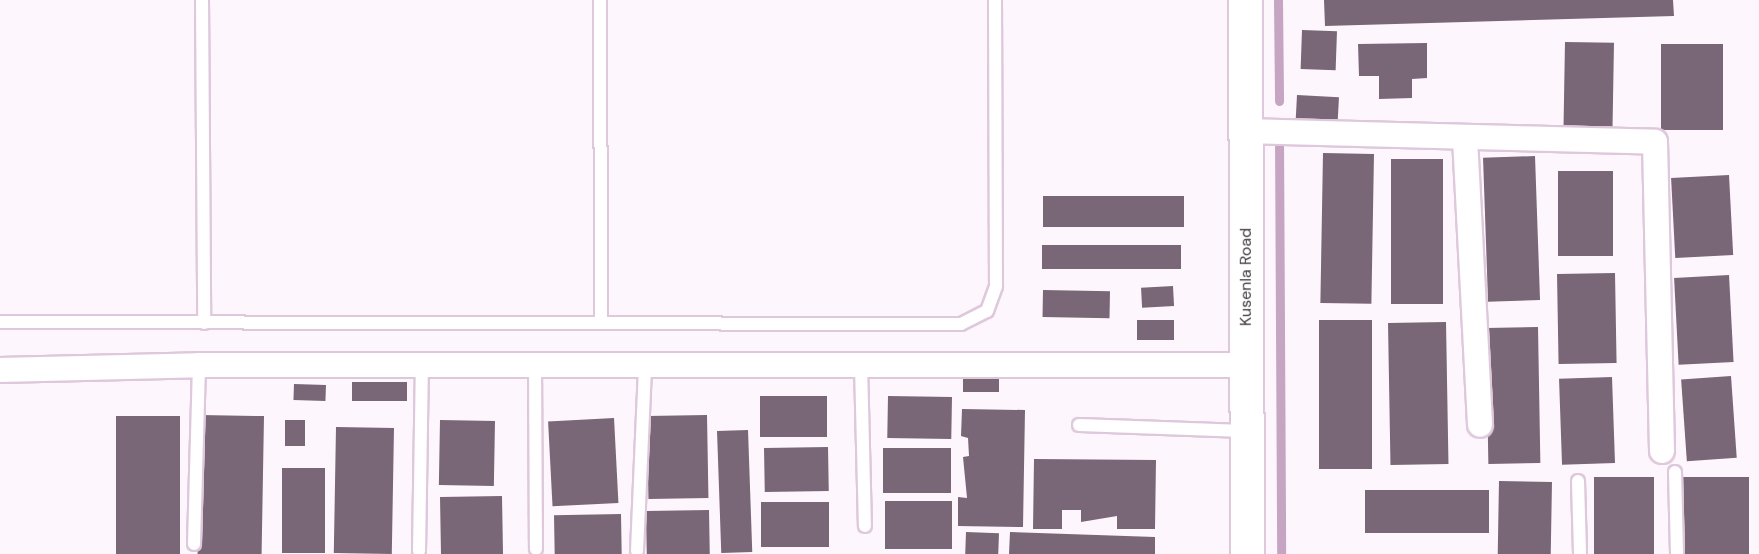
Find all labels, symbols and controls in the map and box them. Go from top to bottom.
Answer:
street label: Kusenla Road [1236,228,1256,326]

